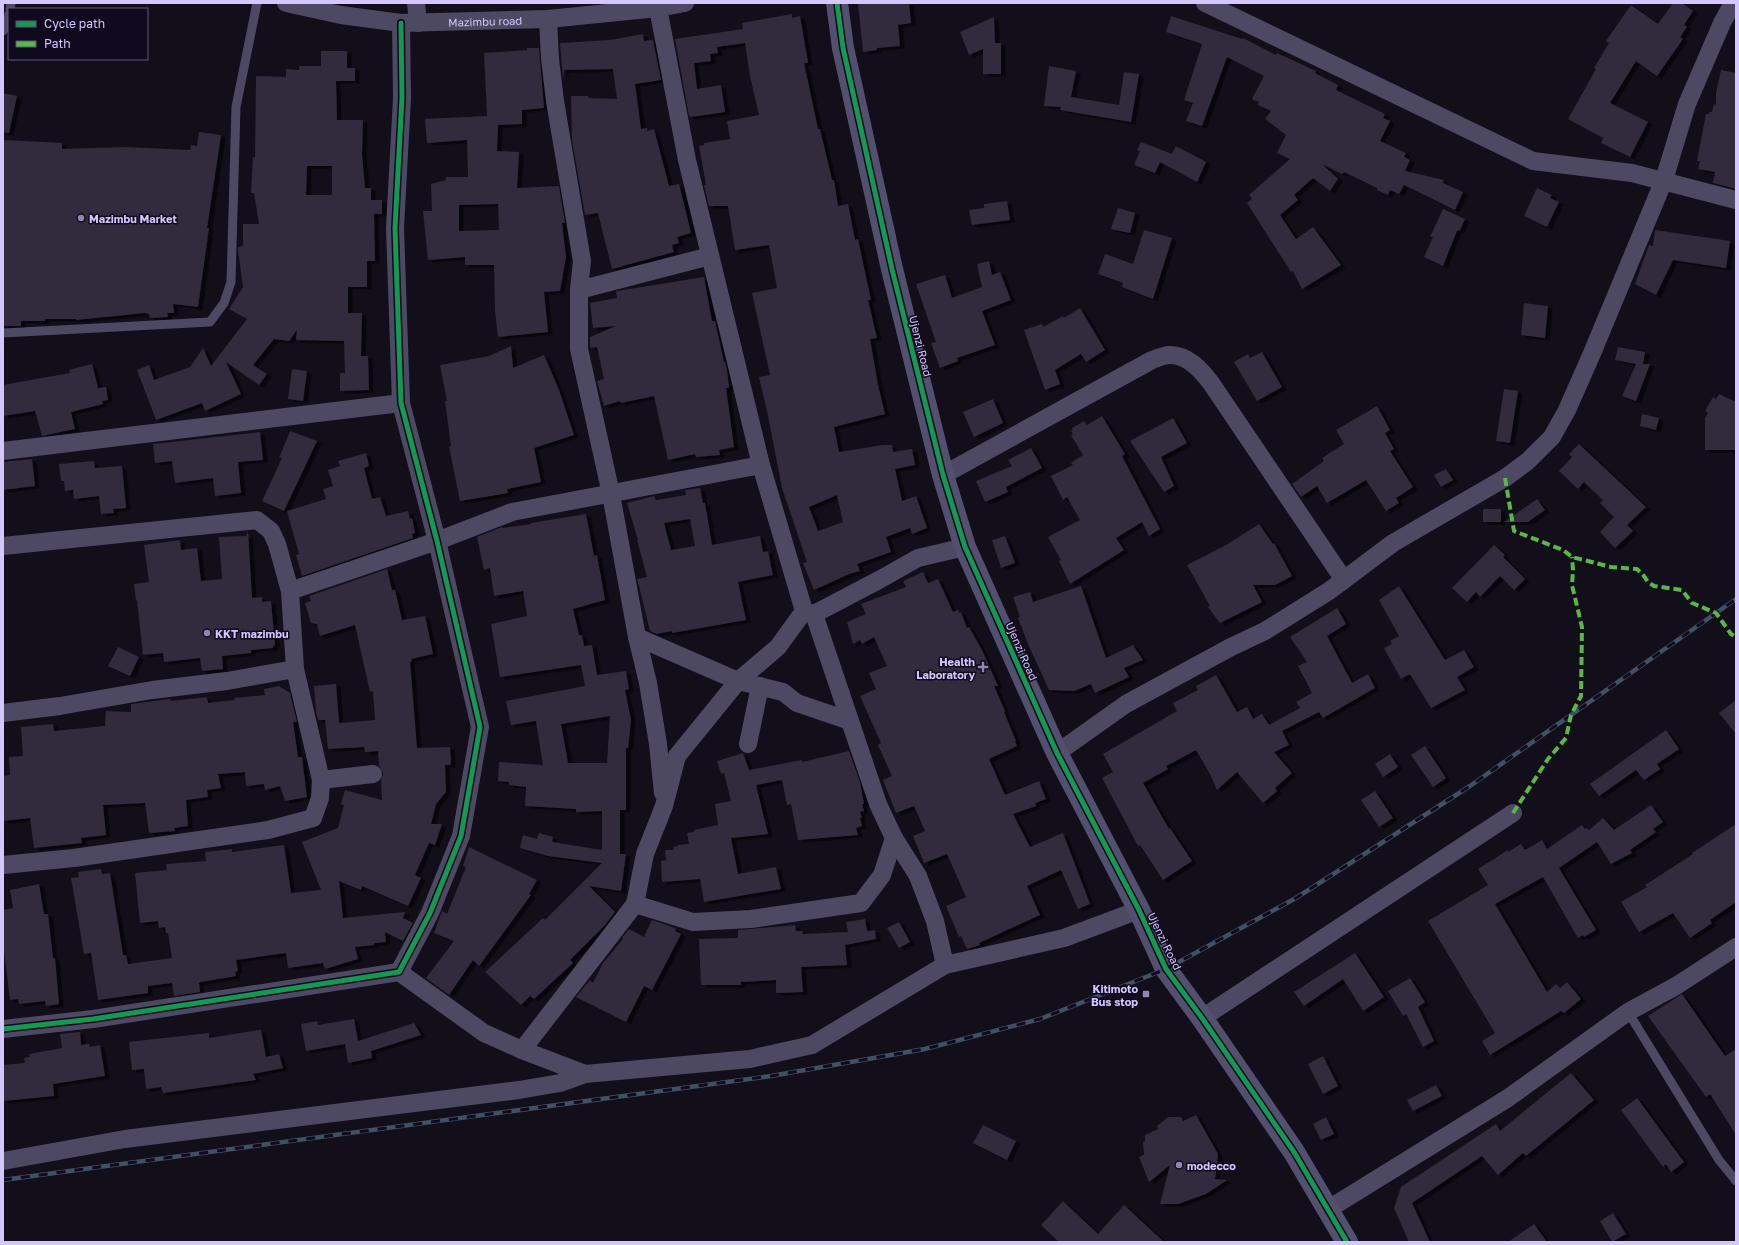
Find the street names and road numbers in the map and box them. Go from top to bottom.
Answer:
street label: Mazimbu road [448,13,522,28]
street label: Ujenzi Road [907,314,935,378]
street label: Ujenzi Road [1003,620,1041,682]
street label: Ujenzi Road [1145,910,1185,972]

